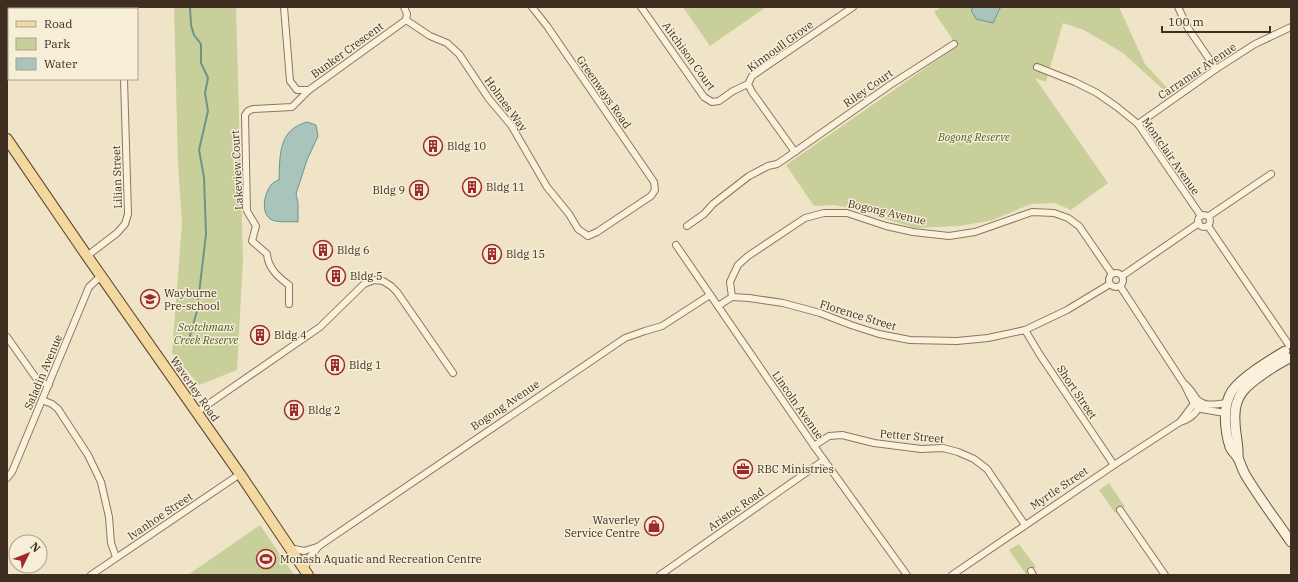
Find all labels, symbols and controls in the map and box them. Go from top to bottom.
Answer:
legend [8,8,138,80]
scale bar [1162,8,1270,34]
text: 100 m [1168,14,1204,29]
text: Road [44,16,73,31]
street label: Kinnoull Grove [744,17,816,75]
street label: Bunker Crescent [308,19,386,81]
street label: Aitchison Court [660,19,719,93]
text: Park [44,36,70,51]
street label: Carramar Avenue [1155,40,1239,102]
street label: Greenways Road [574,53,635,131]
text: Water [44,56,78,71]
street label: Riley Court [840,66,896,110]
street label: Holmes Way [481,74,531,134]
street label: Montclair Avenue [1139,115,1203,197]
street label: Lakeview Court [228,130,246,210]
park label: Bogong Reserve [937,130,1010,144]
building icon: Bldg 10 [422,135,444,157]
place label: Bldg 10 [447,139,486,153]
street label: Lilian Street [109,145,125,209]
building icon: Bldg 11 [461,176,483,198]
building icon: Bldg 9 [408,179,430,201]
place label: Bldg 11 [486,180,525,194]
place label: Bldg 9 [373,183,405,197]
street label: Bogong Avenue [846,196,928,228]
building icon: Bldg 6 [312,239,334,261]
place label: Bldg 6 [337,243,370,257]
building icon: Bldg 15 [481,243,503,265]
place label: Bldg 15 [506,247,545,261]
building icon: Bldg 5 [325,265,347,287]
place label: Bldg 5 [350,269,383,283]
place label: Wayburne Pre-school [164,286,220,313]
school or university icon: Wayburne Pre-school [139,288,161,310]
street label: Florence Street [818,297,898,333]
park label: Scotchmans Creek Reserve [174,320,238,347]
building icon: Bldg 4 [249,324,271,346]
place label: Bldg 4 [274,328,307,342]
street label: Saladin Avenue [21,332,65,412]
street label: Waverley Road [167,354,223,424]
building icon: Bldg 1 [324,354,346,376]
place label: Bldg 1 [349,358,382,372]
street label: Short Street [1054,362,1100,422]
street label: Lincoln Avenue [769,368,827,442]
street label: Bogong Avenue [468,377,542,433]
building icon: Bldg 2 [283,399,305,421]
place label: Bldg 2 [308,403,341,417]
street label: Petter Street [879,426,945,446]
office icon: RBC Ministries [732,458,754,480]
place label: RBC Ministries [757,462,834,476]
street label: Myrtle Street [1027,463,1091,513]
street label: Aristoc Road [705,484,767,534]
street label: Ivanhoe Street [125,489,195,543]
place label: Waverley Service Centre [564,513,640,540]
shop icon: Waverley Service Centre [643,515,665,537]
north arrow [8,534,48,574]
text: N [27,539,44,555]
sports icon: Monash Aquatic and Recreation Centre [255,548,277,570]
place label: Monash Aquatic and Recreation Centre [280,552,482,566]

